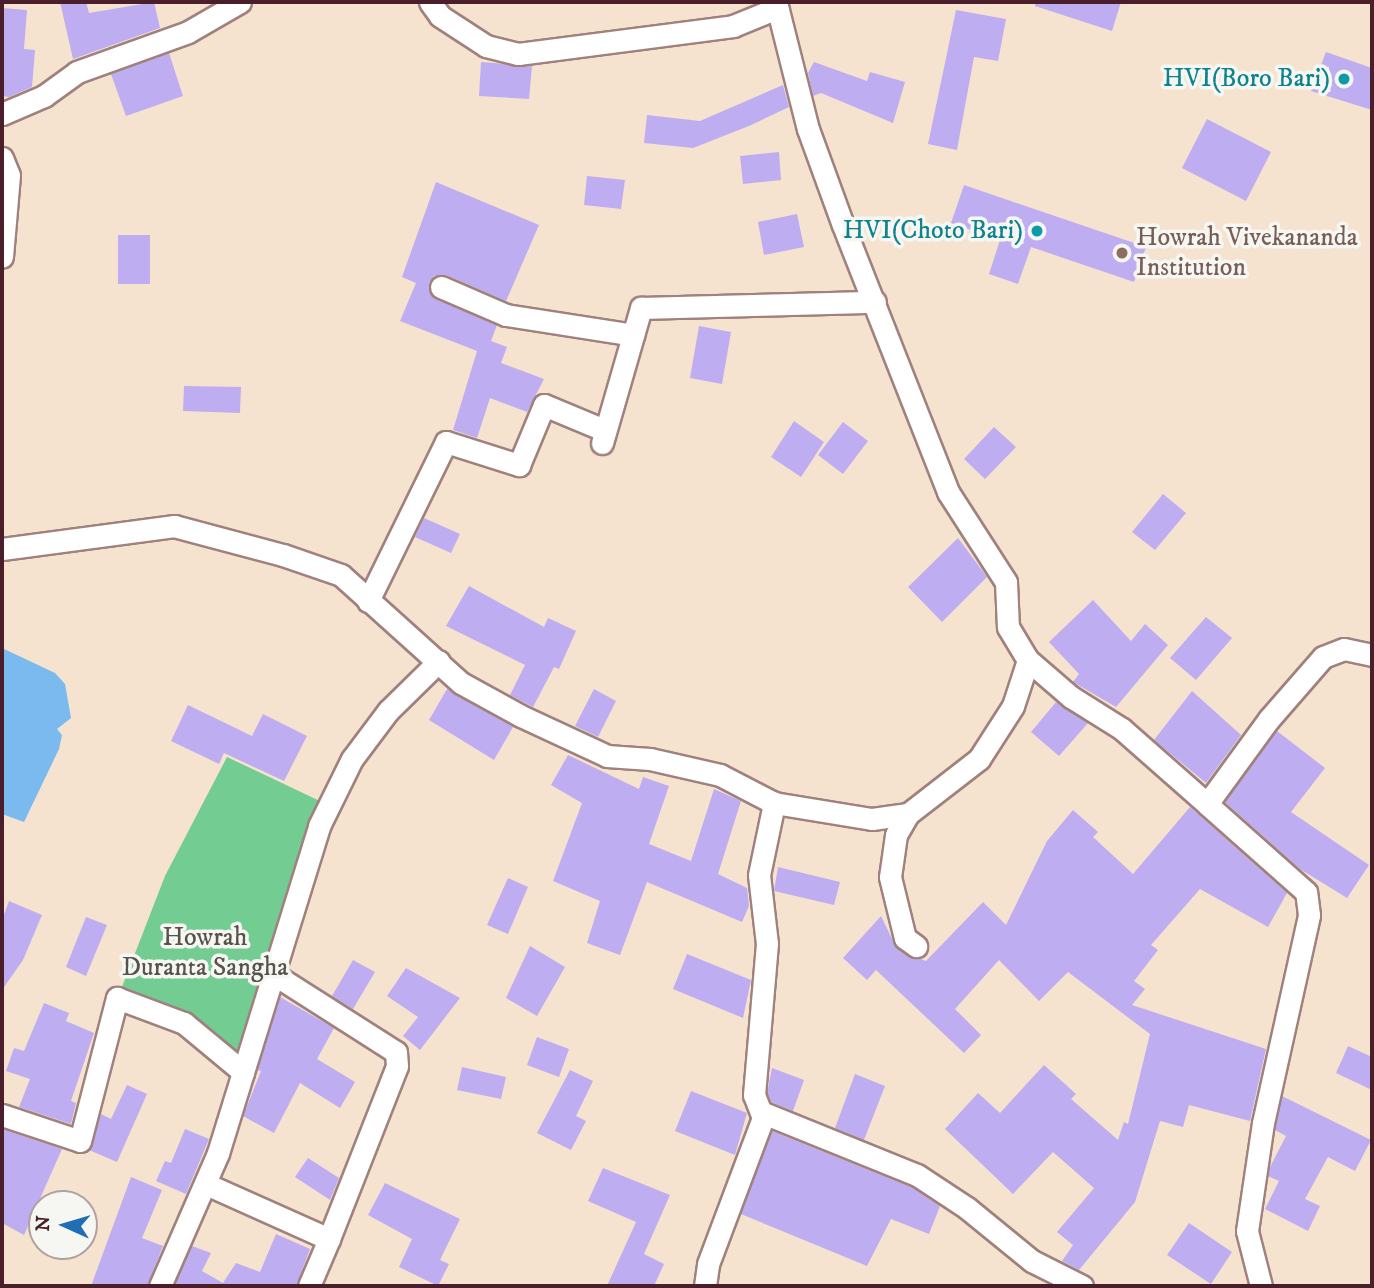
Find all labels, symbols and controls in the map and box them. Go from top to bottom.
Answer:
place label: HVI(Boro Bari) [1163,63,1330,95]
marker: HVI(Boro Bari) [1336,71,1352,87]
place label: HVI(Choto Bari) [843,215,1023,247]
place label: Howrah Vivekananda Institution [1136,222,1358,284]
marker: HVI(Choto Bari) [1029,223,1045,239]
marker: Howrah Vivekananda Institution [1114,245,1130,261]
park label: Howrah Duranta Sangha [122,922,288,984]
north arrow [28,1190,98,1260]
text: N [32,1215,56,1232]

